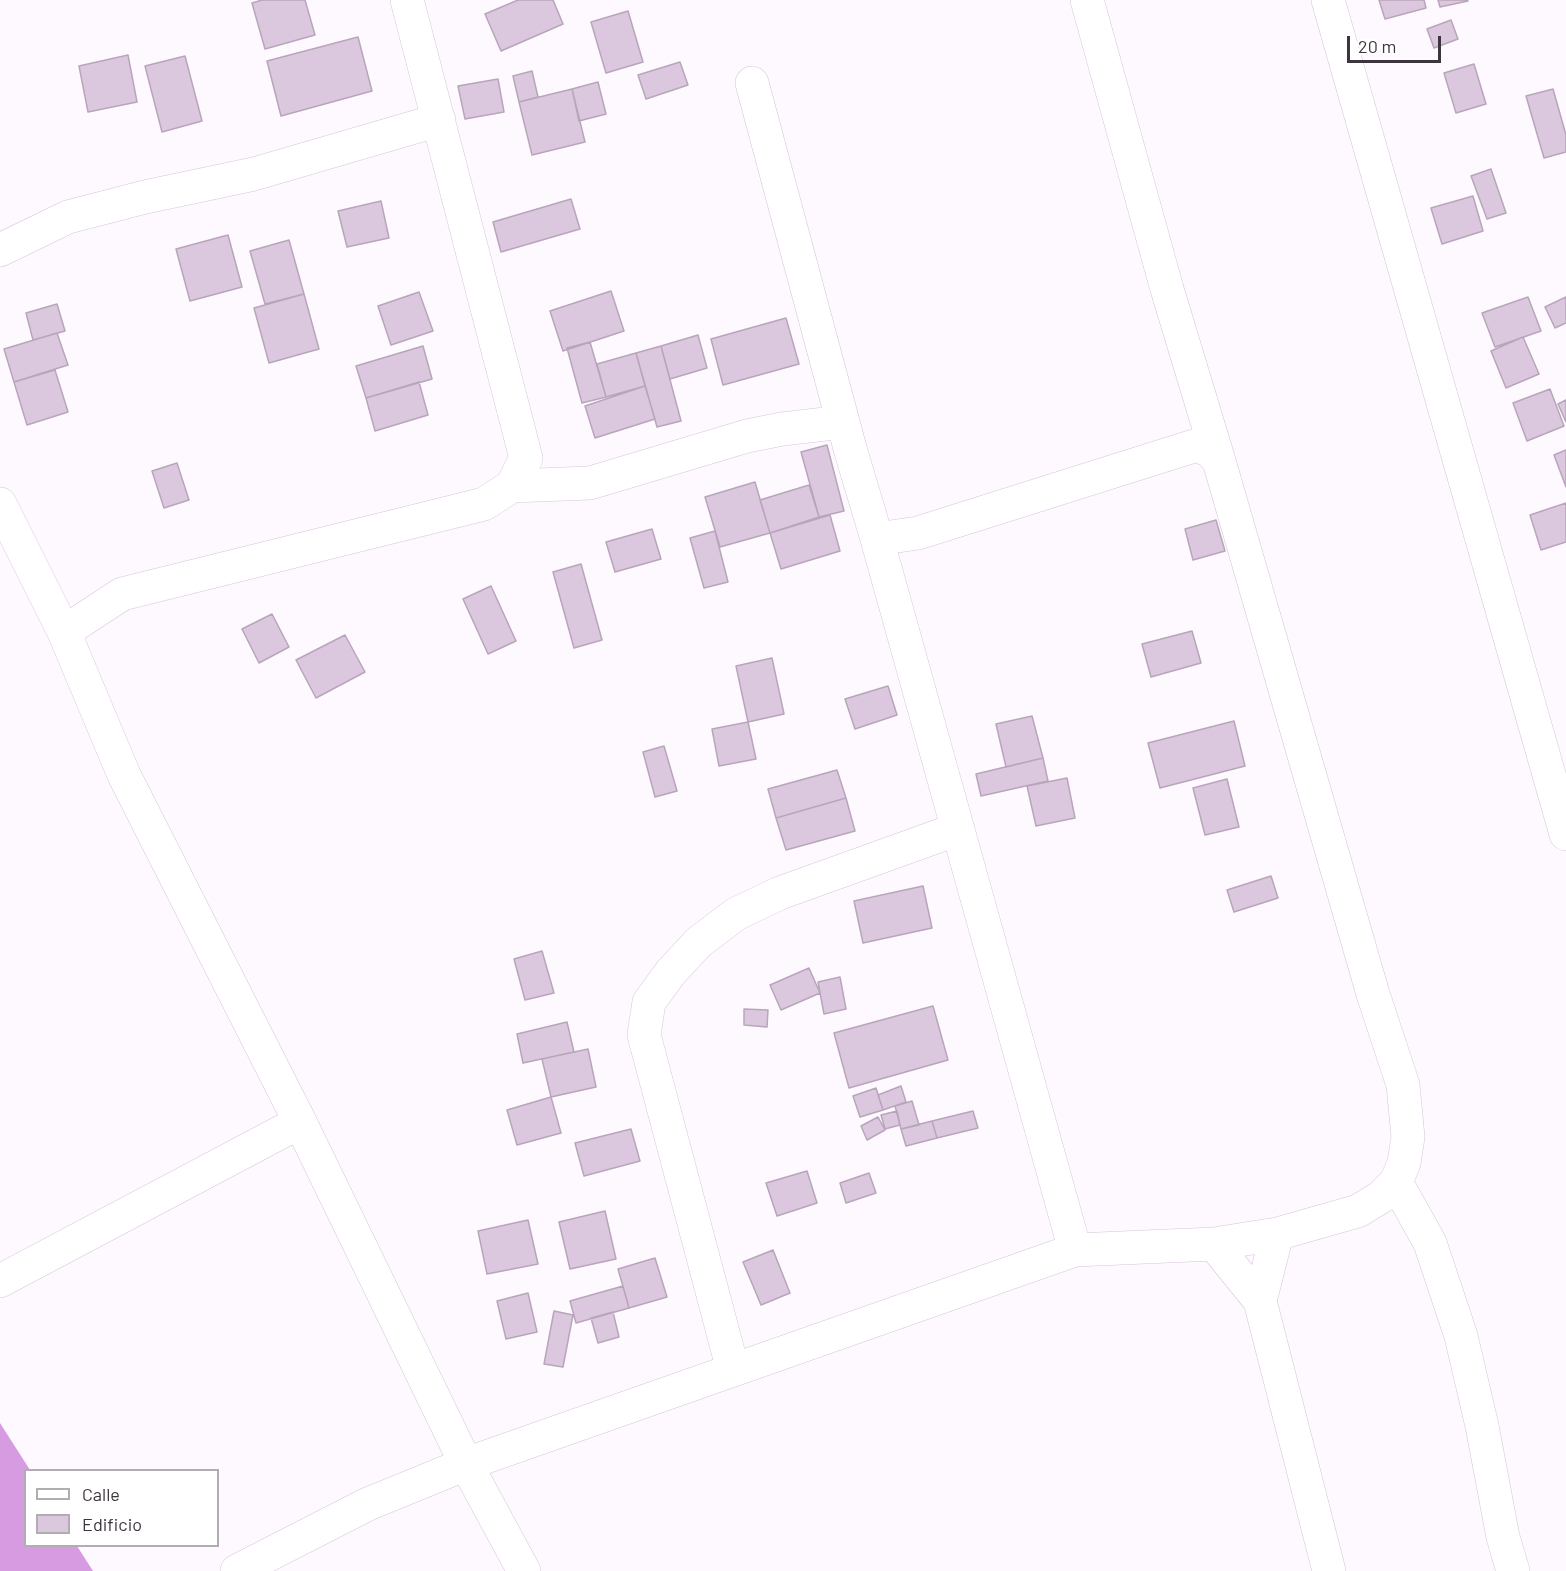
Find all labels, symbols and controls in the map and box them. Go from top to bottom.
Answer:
scale bar [1350,24,1444,62]
text: 20 m [1358,35,1396,57]
legend [24,1469,219,1547]
text: Calle [82,1483,120,1505]
text: Edificio [82,1513,142,1535]

